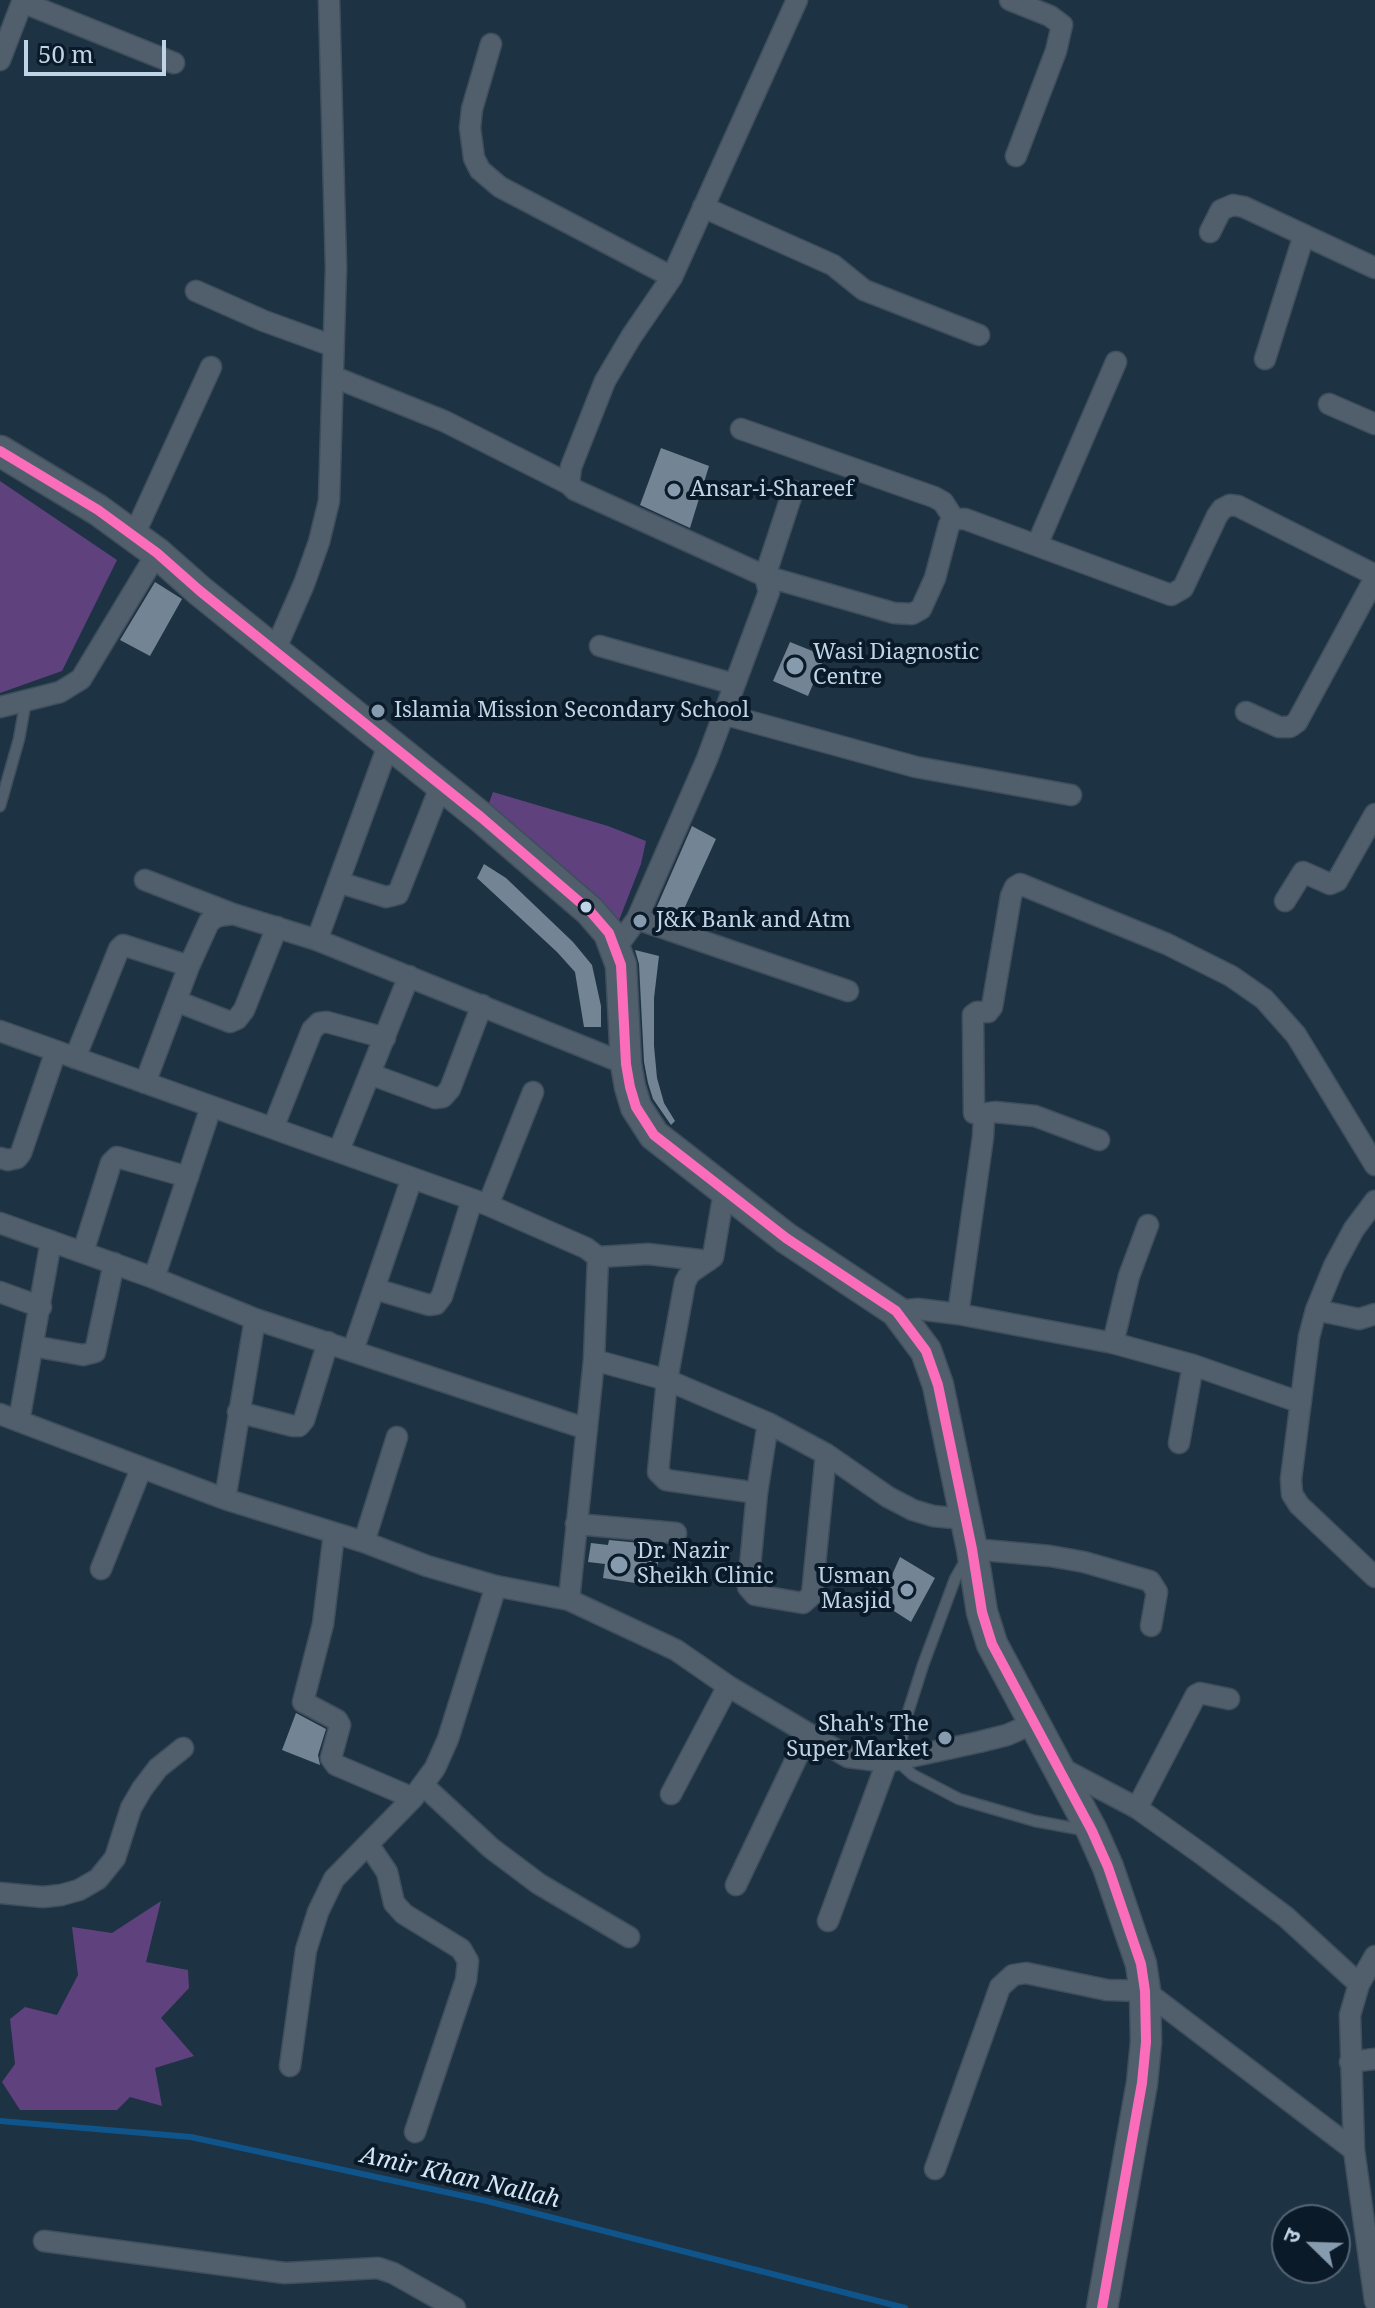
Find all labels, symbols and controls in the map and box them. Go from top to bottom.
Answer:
scale bar [28,24,170,74]
text: 50 m [38,37,94,70]
place label: Ansar-i-Shareef [690,477,853,503]
marker: Ansar-i-Shareef [665,481,683,499]
place label: Wasi Diagnostic Centre [813,640,979,692]
marker: Wasi Diagnostic Centre [784,655,806,677]
place label: Islamia Mission Secondary School [394,698,749,724]
marker: Islamia Mission Secondary School [369,702,387,720]
unlabelled marker [578,899,594,915]
place label: J&K Bank and Atm [656,908,851,934]
marker: J&K Bank and Atm [631,912,649,930]
place label: Dr. Nazir Sheikh Clinic [637,1539,774,1590]
marker: Dr. Nazir Sheikh Clinic [608,1554,630,1576]
place label: Usman Masjid [818,1564,891,1616]
marker: Usman Masjid [898,1581,916,1599]
place label: Shah's The Super Market [786,1712,929,1764]
marker: Shah's The Super Market [936,1729,954,1747]
water label: Amir Khan Nallah [357,2141,563,2215]
north arrow [1271,2204,1351,2284]
text: उ [1274,2224,1307,2247]

